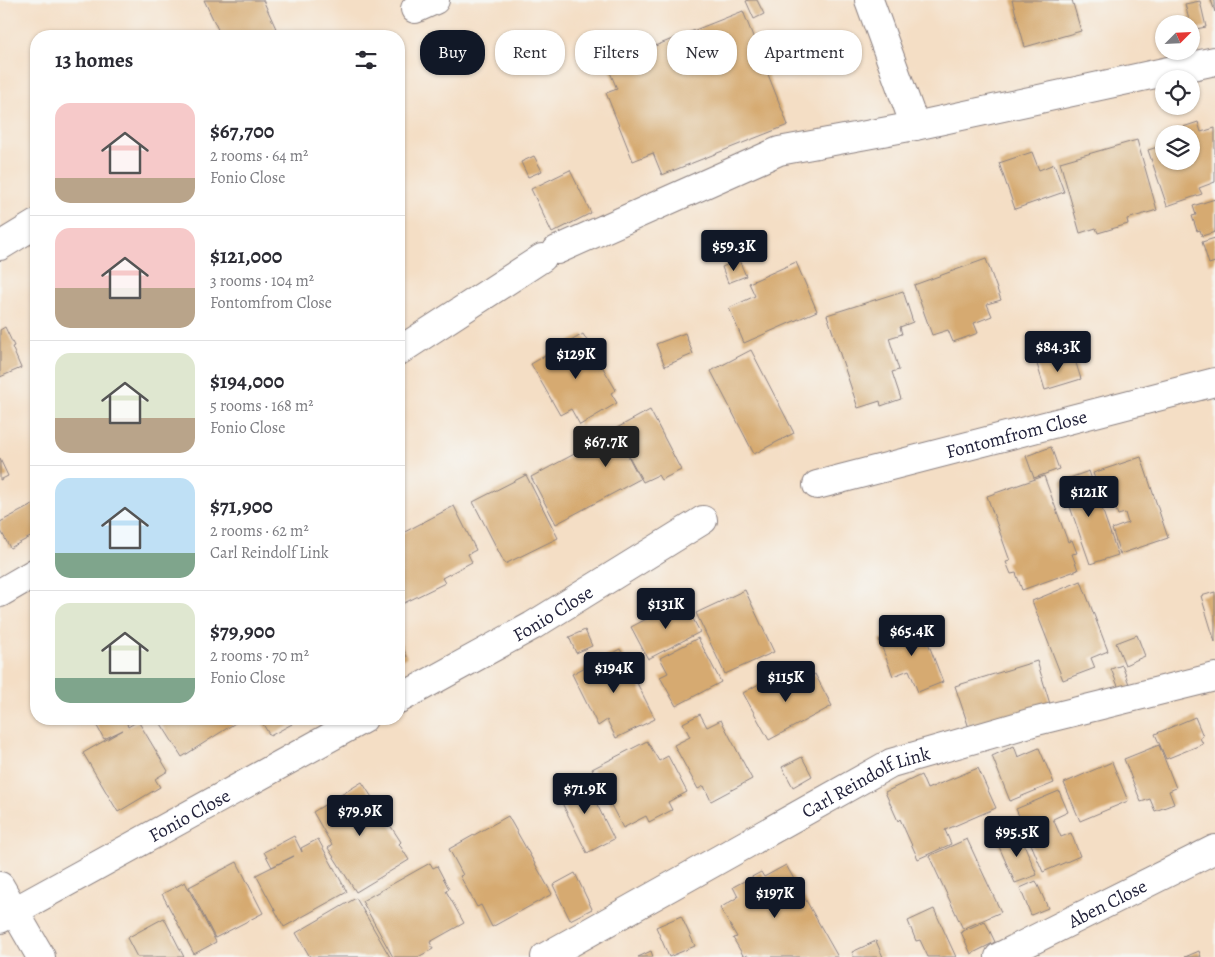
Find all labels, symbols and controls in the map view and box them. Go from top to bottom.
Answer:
north arrow [1155,15,1200,60]
map controls [1155,15,1200,170]
chip: Buy [420,30,485,75]
chip: Rent [495,30,565,75]
chip: Filters [575,30,657,75]
chip: New [667,30,737,75]
chip: Apartment [747,30,862,75]
text: 13 homes [55,46,133,74]
icon: filters [352,46,380,74]
button: locate [1155,70,1200,115]
text: $67,700 [210,117,274,145]
icon: home [95,123,155,183]
button: layers [1155,125,1200,170]
text: 2 rooms · 64 m² [210,145,308,167]
text: Fonio Close [210,167,285,189]
pin: $59.3K [693,230,775,272]
text: $59.3K [712,235,756,257]
text: $121,000 [210,242,282,270]
icon: home [95,248,155,308]
text: 3 rooms · 104 m² [210,270,314,292]
text: Fontomfrom Close [210,292,332,314]
pin: $84.3K [1017,330,1099,373]
text: $84.3K [1036,336,1080,358]
pin: $129K [541,338,611,380]
text: $129K [557,343,595,365]
text: $194,000 [210,367,284,395]
icon: home [95,373,155,433]
text: 5 rooms · 168 m² [210,395,314,417]
street label: Fontomfrom Close [943,404,1090,465]
text: Fonio Close [210,417,285,439]
pin: $67.7K [565,426,647,468]
text: $67.7K [584,431,628,453]
pin: $121K [1054,476,1124,518]
text: $121K [1070,481,1108,503]
text: $71,900 [210,492,273,520]
icon: home [95,498,155,558]
text: 2 rooms · 62 m² [210,520,309,542]
text: Carl Reindolf Link [210,542,329,564]
street label: Fonio Close [508,579,598,648]
pin: $131K [631,588,701,630]
text: $131K [648,593,684,615]
pin: $65.4K [871,614,953,657]
text: $79,900 [210,617,275,645]
text: $65.4K [890,620,934,642]
icon: home [95,623,155,683]
text: 2 rooms · 70 m² [210,645,309,667]
pin: $194K [579,652,649,694]
text: $194K [595,657,633,679]
pin: $115K [751,660,821,703]
text: $115K [768,666,804,688]
text: Fonio Close [210,667,285,689]
street label: Carl Reindolf Link [797,740,934,825]
pin: $71.9K [544,772,626,815]
text: $71.9K [564,778,606,800]
street label: Fonio Close [144,783,235,849]
pin: $79.9K [319,794,401,837]
text: $79.9K [338,800,382,822]
pin: $95.5K [976,816,1058,858]
text: $95.5K [995,821,1039,843]
street label: Aben Close [1063,873,1152,935]
pin: $197K [740,876,810,919]
text: $197K [756,882,794,904]

